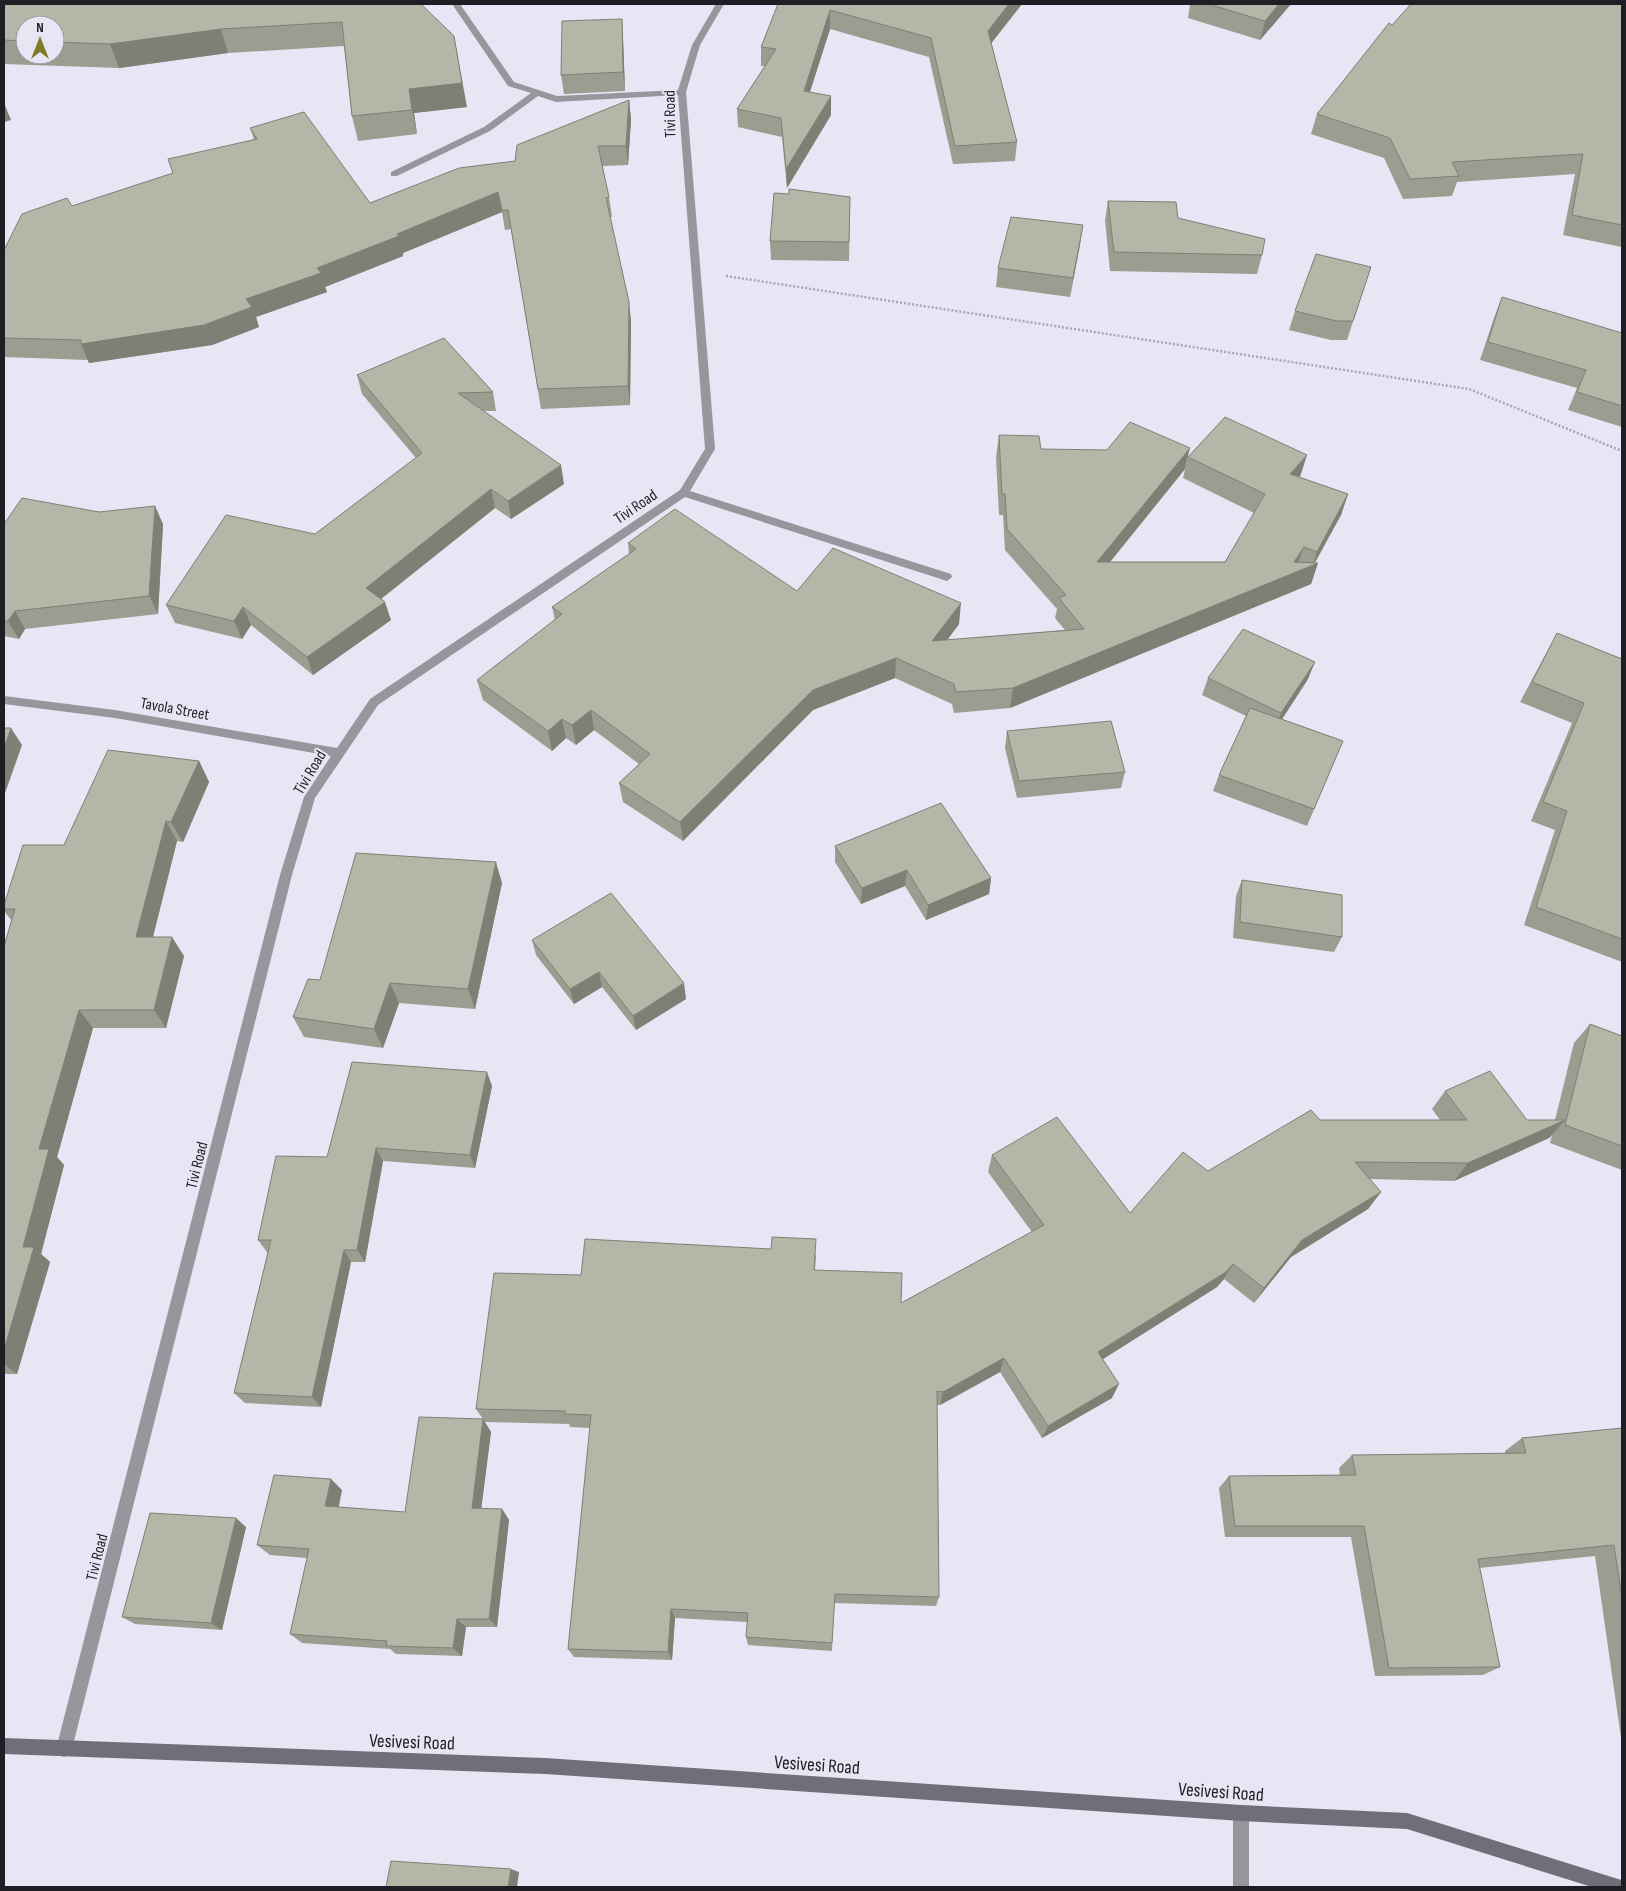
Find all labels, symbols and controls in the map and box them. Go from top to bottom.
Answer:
north arrow [15,15,65,65]
text: N [36,19,44,36]
street label: Tivi Road [661,90,680,138]
street label: Tivi Road [611,486,661,528]
street label: Tavola Street [139,694,211,725]
street label: Tivi Road [290,747,331,798]
street label: Tivi Road [182,1140,212,1191]
street label: Tivi Road [82,1532,112,1583]
street label: Vesivesi Road [369,1730,455,1755]
street label: Vesivesi Road [773,1751,861,1780]
street label: Vesivesi Road [1177,1778,1265,1807]

